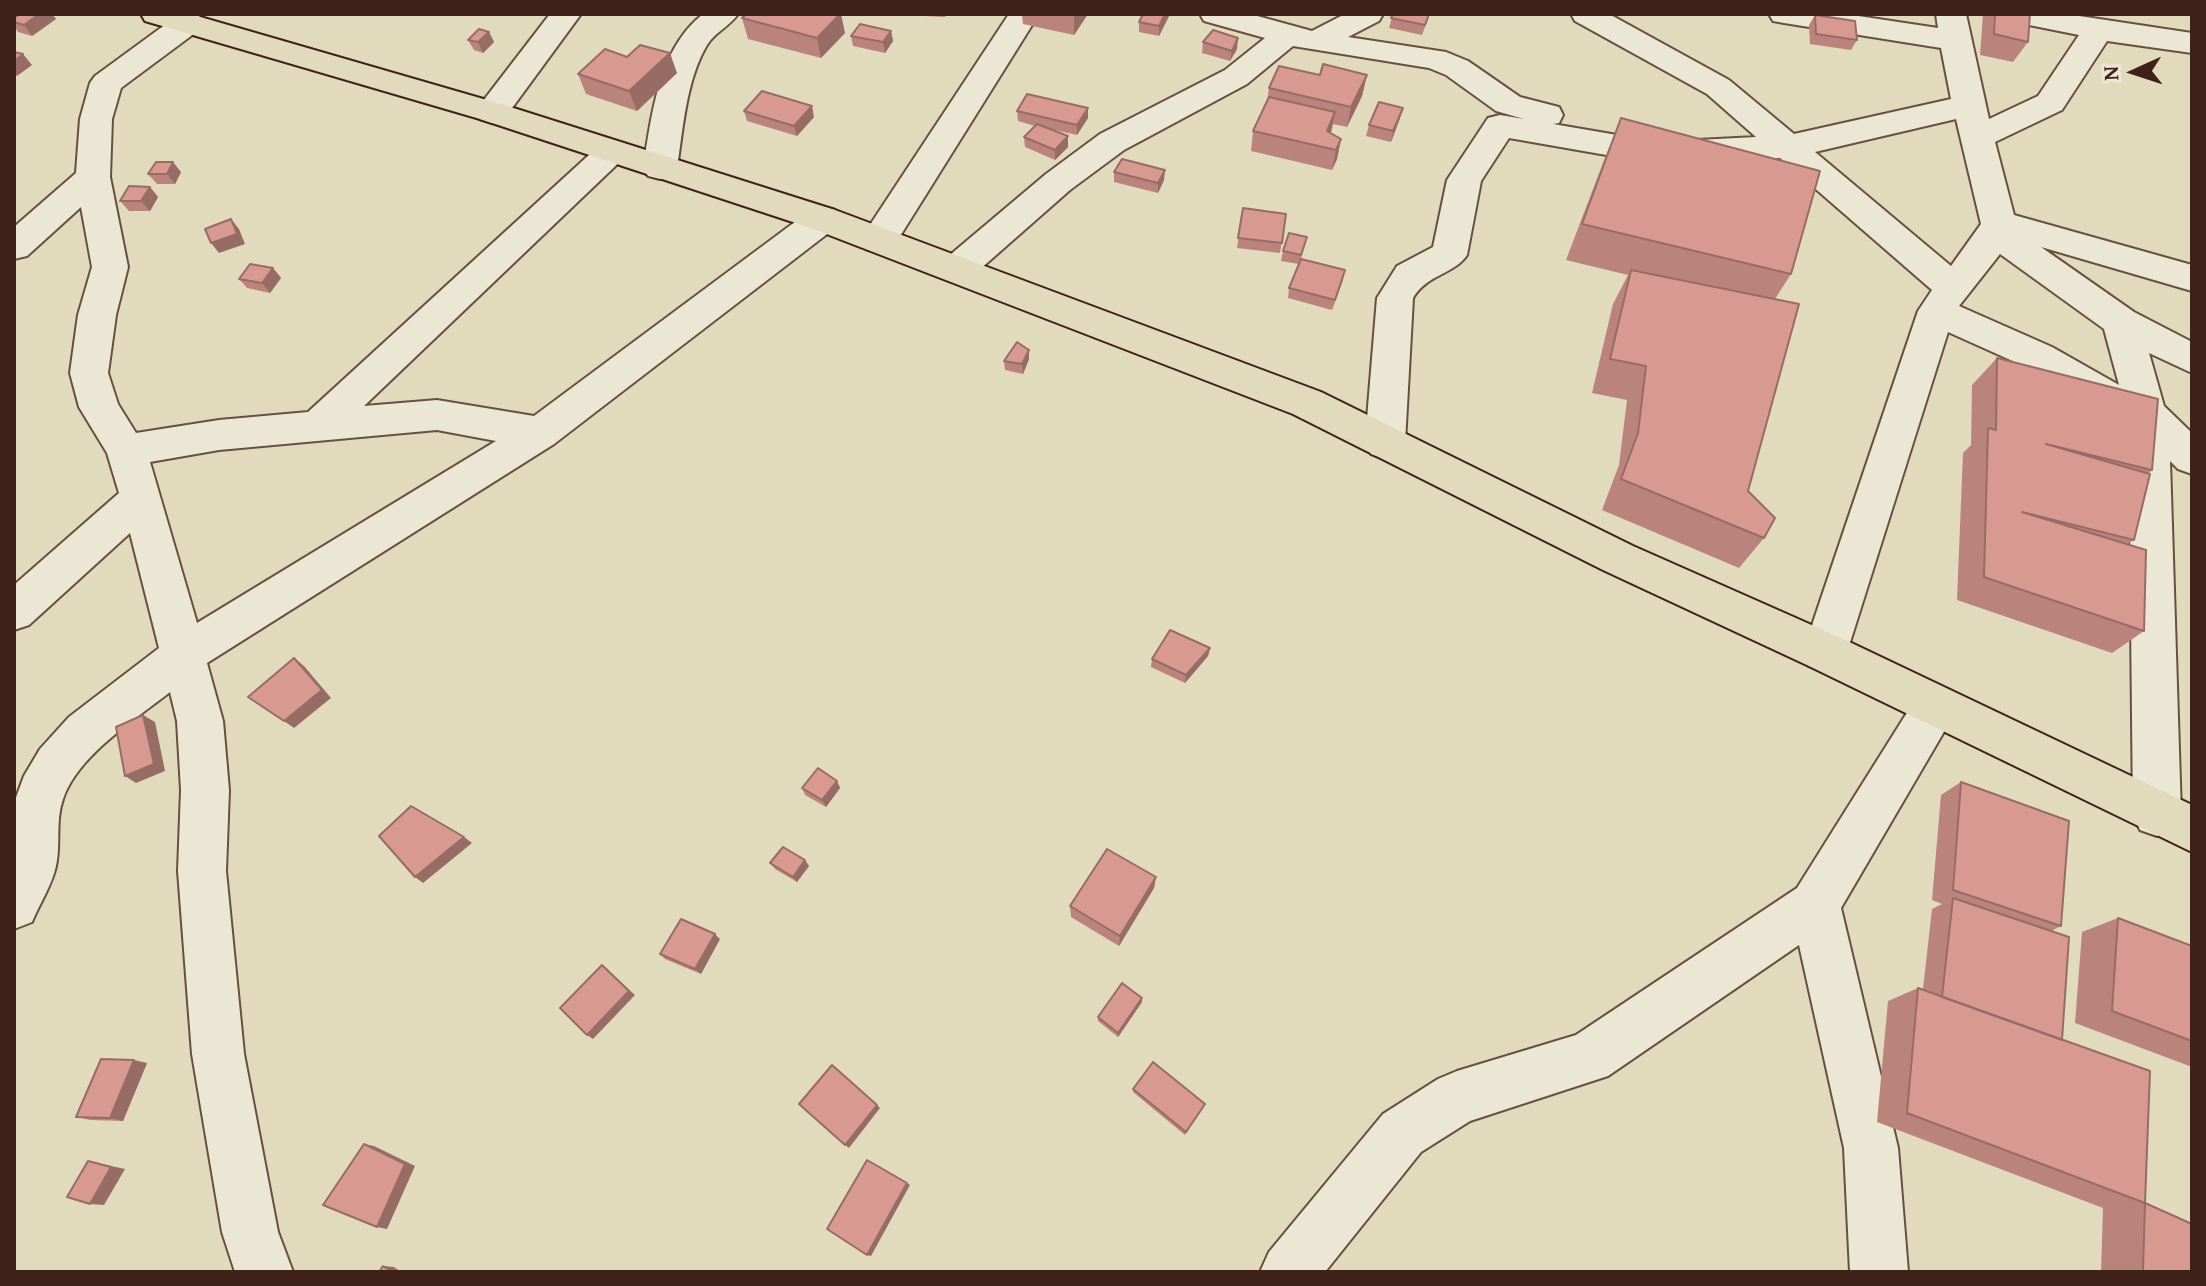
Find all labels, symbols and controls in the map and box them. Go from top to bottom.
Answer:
north arrow [2094,32,2174,112]
text: N [2094,65,2126,81]

